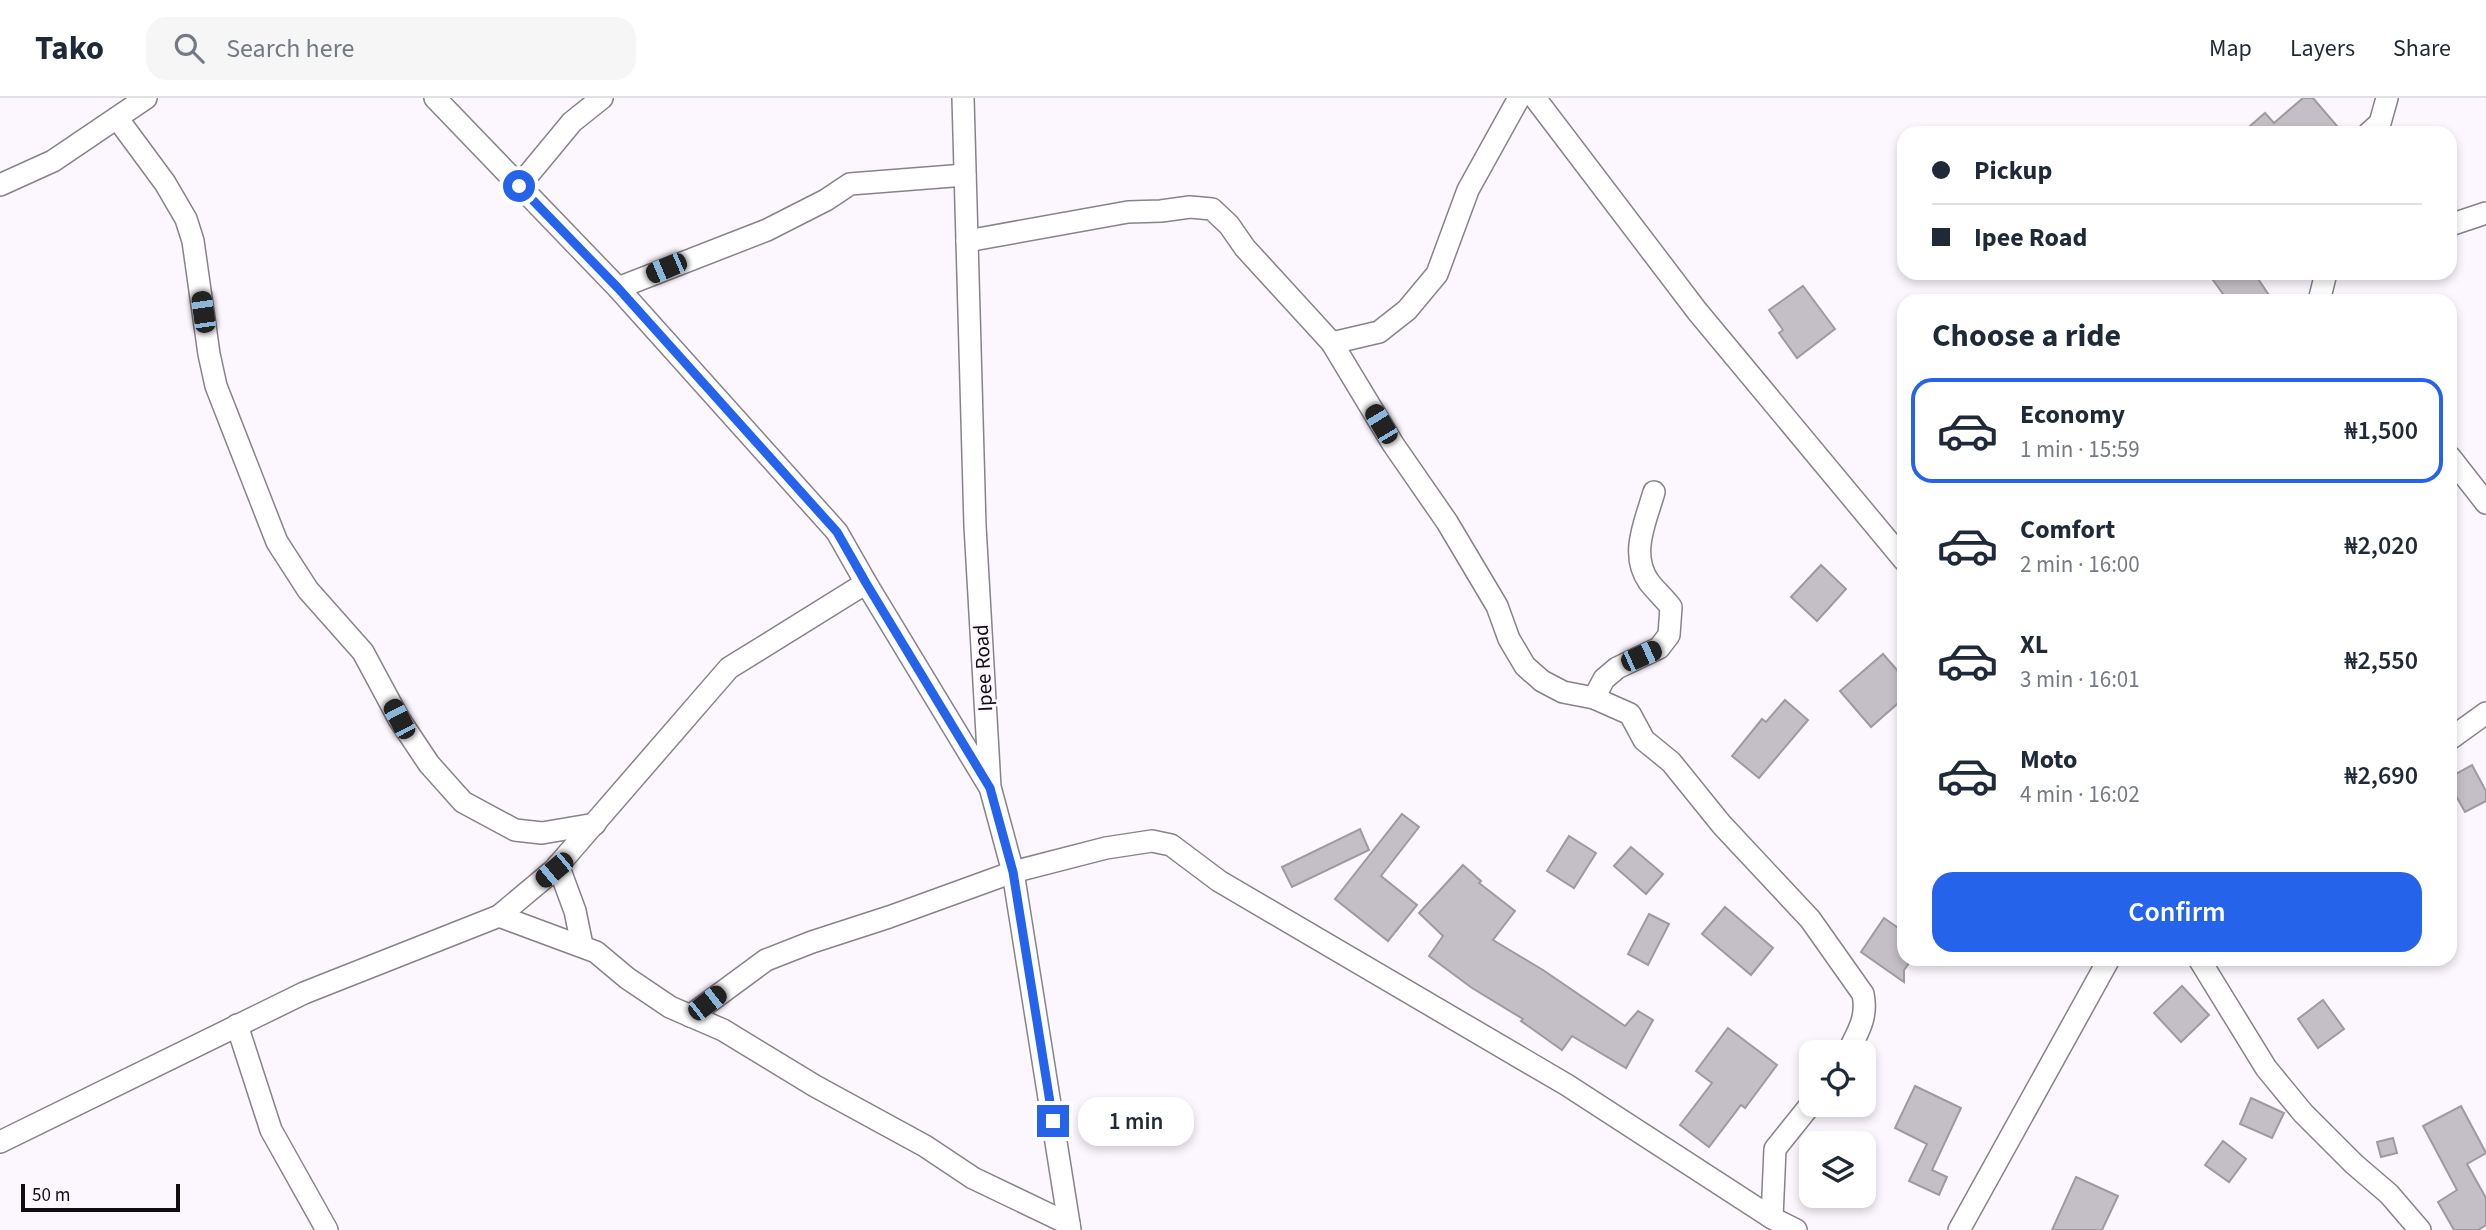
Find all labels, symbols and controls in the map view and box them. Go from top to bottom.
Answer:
search box [146,17,636,80]
text: Tako [35,25,104,72]
icon: search [170,29,208,67]
text: Search here [226,30,354,67]
text: Map [2209,31,2252,66]
text: Layers [2290,31,2355,66]
text: Share [2393,31,2451,66]
text: Pickup [1974,152,2052,189]
route start [503,170,535,202]
text: Ipee Road [1974,219,2087,256]
car [643,250,690,286]
car [190,290,217,334]
text: Choose a ride [1932,313,2121,359]
text: Economy [2020,396,2125,433]
icon: car [1936,399,1999,462]
car [1362,401,1401,447]
text: ₦1,500 [2344,412,2418,449]
text: 1 min · 15:59 [2020,433,2140,466]
text: Comfort [2020,511,2115,548]
icon: car [1936,514,1999,577]
text: ₦2,020 [2344,527,2418,564]
text: 2 min · 16:00 [2020,548,2140,581]
street label: Ipee Road [966,624,1000,712]
text: XL [2020,626,2048,663]
icon: car [1936,629,1999,692]
car [1618,638,1665,674]
text: ₦2,550 [2344,642,2418,679]
text: 3 min · 16:01 [2020,663,2140,696]
car [380,696,419,742]
text: Moto [2020,741,2077,778]
icon: car [1936,744,1999,807]
text: ₦2,690 [2344,757,2418,794]
text: 4 min · 16:02 [2020,778,2140,811]
car [532,848,577,892]
button: Confirm [1932,872,2422,952]
car [684,982,731,1024]
map controls [1799,1040,1876,1208]
button: locate [1799,1040,1876,1117]
callout: 1 min [1078,1096,1193,1146]
route end [1037,1105,1069,1137]
text: 1 min [1109,1105,1163,1138]
button: layers [1799,1131,1876,1208]
scale bar [21,1181,180,1213]
text: 50 m [32,1182,70,1209]

